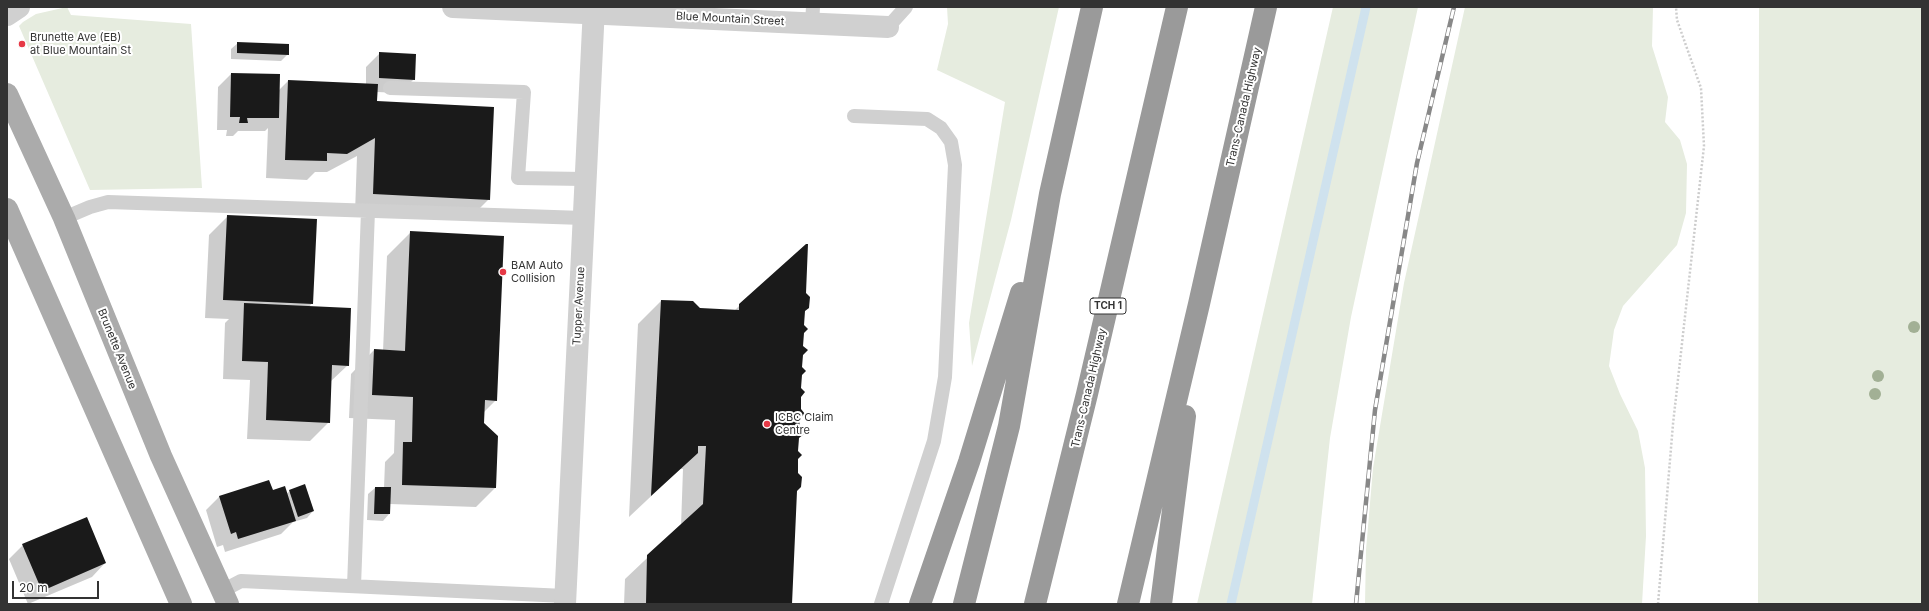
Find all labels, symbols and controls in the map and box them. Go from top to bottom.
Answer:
street label: Blue Mountain Street [675,10,785,28]
place label: Brunette Ave (EB) at Blue Mountain St [30,31,131,57]
marker: Brunette Ave (EB) at Blue Mountain St [17,39,27,49]
street label: Trans-Canada Highway [1224,46,1264,168]
place label: BAM Auto Collision [511,259,563,285]
street label: Tupper Avenue [570,266,588,346]
marker: BAM Auto Collision [498,267,508,277]
road number: TCH 1 [1090,298,1126,314]
street label: Brunette Avenue [95,307,139,391]
street label: Trans-Canada Highway [1069,327,1109,449]
place label: ICBC Claim Centre [775,411,833,437]
marker: ICBC Claim Centre [762,419,772,429]
scale bar [14,573,101,599]
text: 20 m [19,580,48,595]

